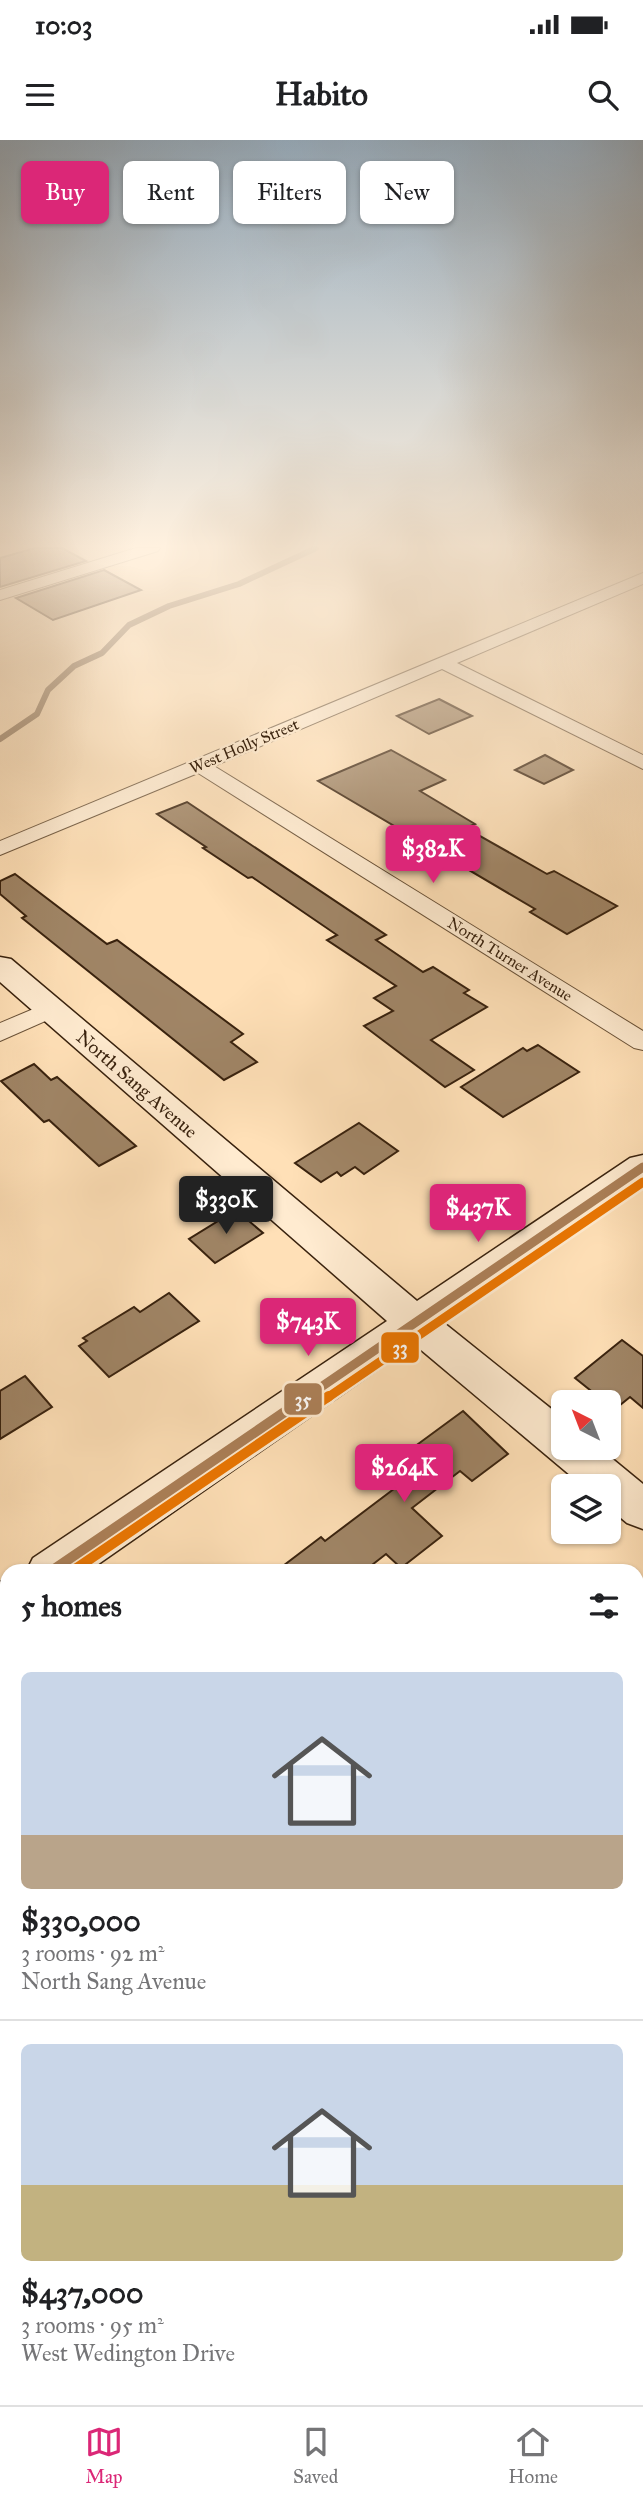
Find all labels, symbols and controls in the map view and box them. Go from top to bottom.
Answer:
text: 10:03 [35,9,92,41]
text: Habito [275,75,368,114]
icon: menu [21,76,59,114]
icon: search [584,76,622,114]
chip: Buy [21,161,109,224]
chip: Rent [123,161,219,224]
chip: Filters [233,161,346,224]
chip: New [360,161,454,224]
street label: West Holly Street [186,714,302,778]
pin: $382K [384,826,482,885]
text: $382K [402,834,464,862]
street label: North Turner Avenue [444,913,576,1005]
street label: North Sang Avenue [71,1025,202,1144]
pin: $330K [177,1176,275,1236]
pin: $437K [429,1184,527,1244]
text: $330K [195,1185,257,1213]
text: $437K [446,1193,510,1221]
pin: $743K [259,1298,357,1358]
text: $743K [276,1307,340,1335]
line badge: 33 [380,1331,420,1364]
text: 33 [392,1336,408,1360]
line badge: 35 [283,1382,323,1416]
text: 35 [295,1388,311,1412]
north arrow [551,1390,621,1460]
map controls [551,1390,621,1544]
pin: $264K [355,1444,453,1504]
text: $264K [371,1453,437,1481]
button: layers [551,1474,621,1544]
icon: filters [585,1587,623,1625]
text: 5 homes [21,1588,122,1624]
icon: home [259,1718,385,1844]
text: $330,000 [21,1903,141,1939]
text: 3 rooms · 92 m² [21,1939,164,1967]
text: North Sang Avenue [21,1967,206,1995]
icon: home [259,2090,385,2216]
text: $437,000 [21,2275,143,2311]
text: 3 rooms · 95 m² [21,2311,164,2339]
text: West Wedington Drive [21,2339,235,2367]
tab: Map [85,2423,123,2488]
tab: Saved [293,2423,338,2488]
tab: Home [508,2423,558,2488]

